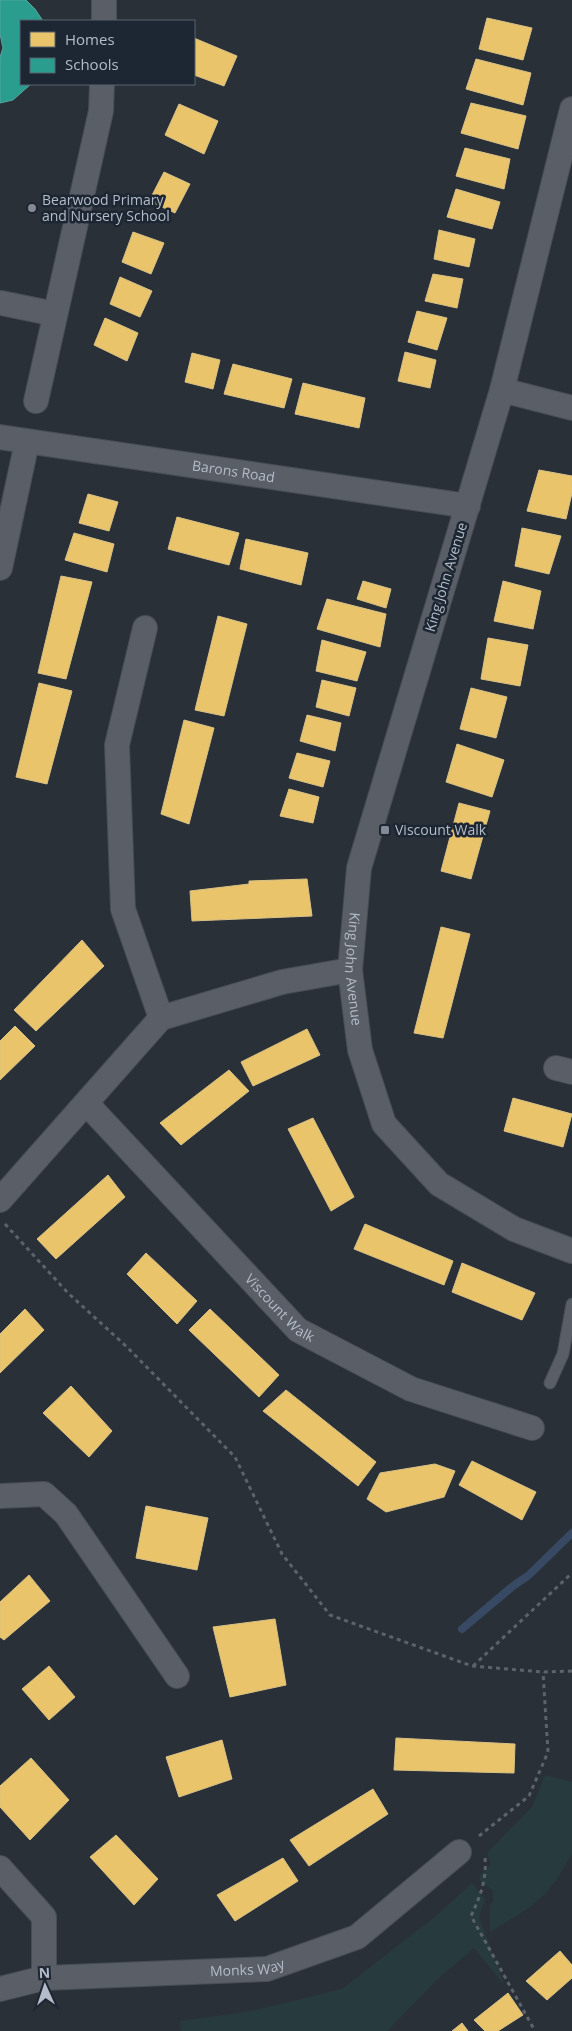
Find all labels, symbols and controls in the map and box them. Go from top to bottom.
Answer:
legend [20,20,195,85]
text: Homes [65,29,115,49]
text: Schools [65,54,119,74]
place label: Bearwood Primary and Nursery School [42,190,170,225]
marker: Bearwood Primary and Nursery School [26,202,38,214]
street label: Barons Road [191,455,276,486]
street label: King John Avenue [420,520,471,634]
place label: Viscount Walk [395,820,487,839]
marker: Viscount Walk [379,824,391,836]
street label: King John Avenue [341,912,367,1027]
street label: Viscount Walk [241,1269,319,1346]
street label: Monks Way [210,1953,288,1980]
north arrow [20,1961,70,2011]
text: N [38,1963,50,1982]

